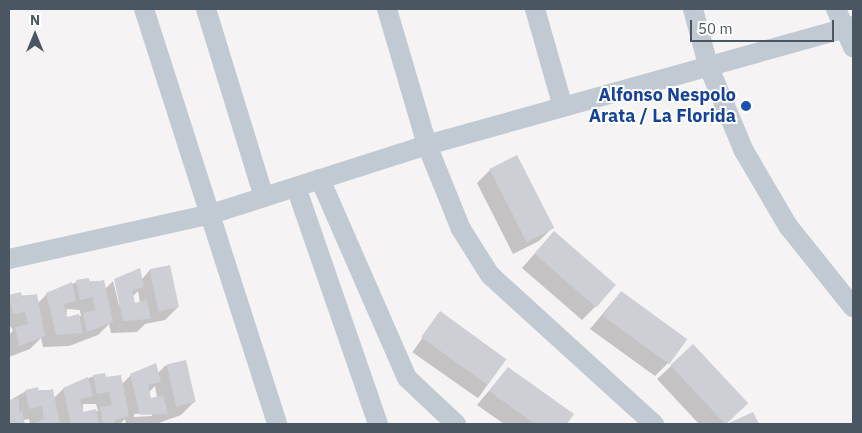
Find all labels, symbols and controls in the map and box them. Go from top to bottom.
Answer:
north arrow [10,10,60,60]
scale bar [692,10,836,42]
text: N [30,11,40,29]
text: 50 m [698,19,733,38]
place label: Alfonso Nespolo Arata / La Florida [589,85,736,128]
marker: Alfonso Nespolo Arata / La Florida [740,100,752,112]

